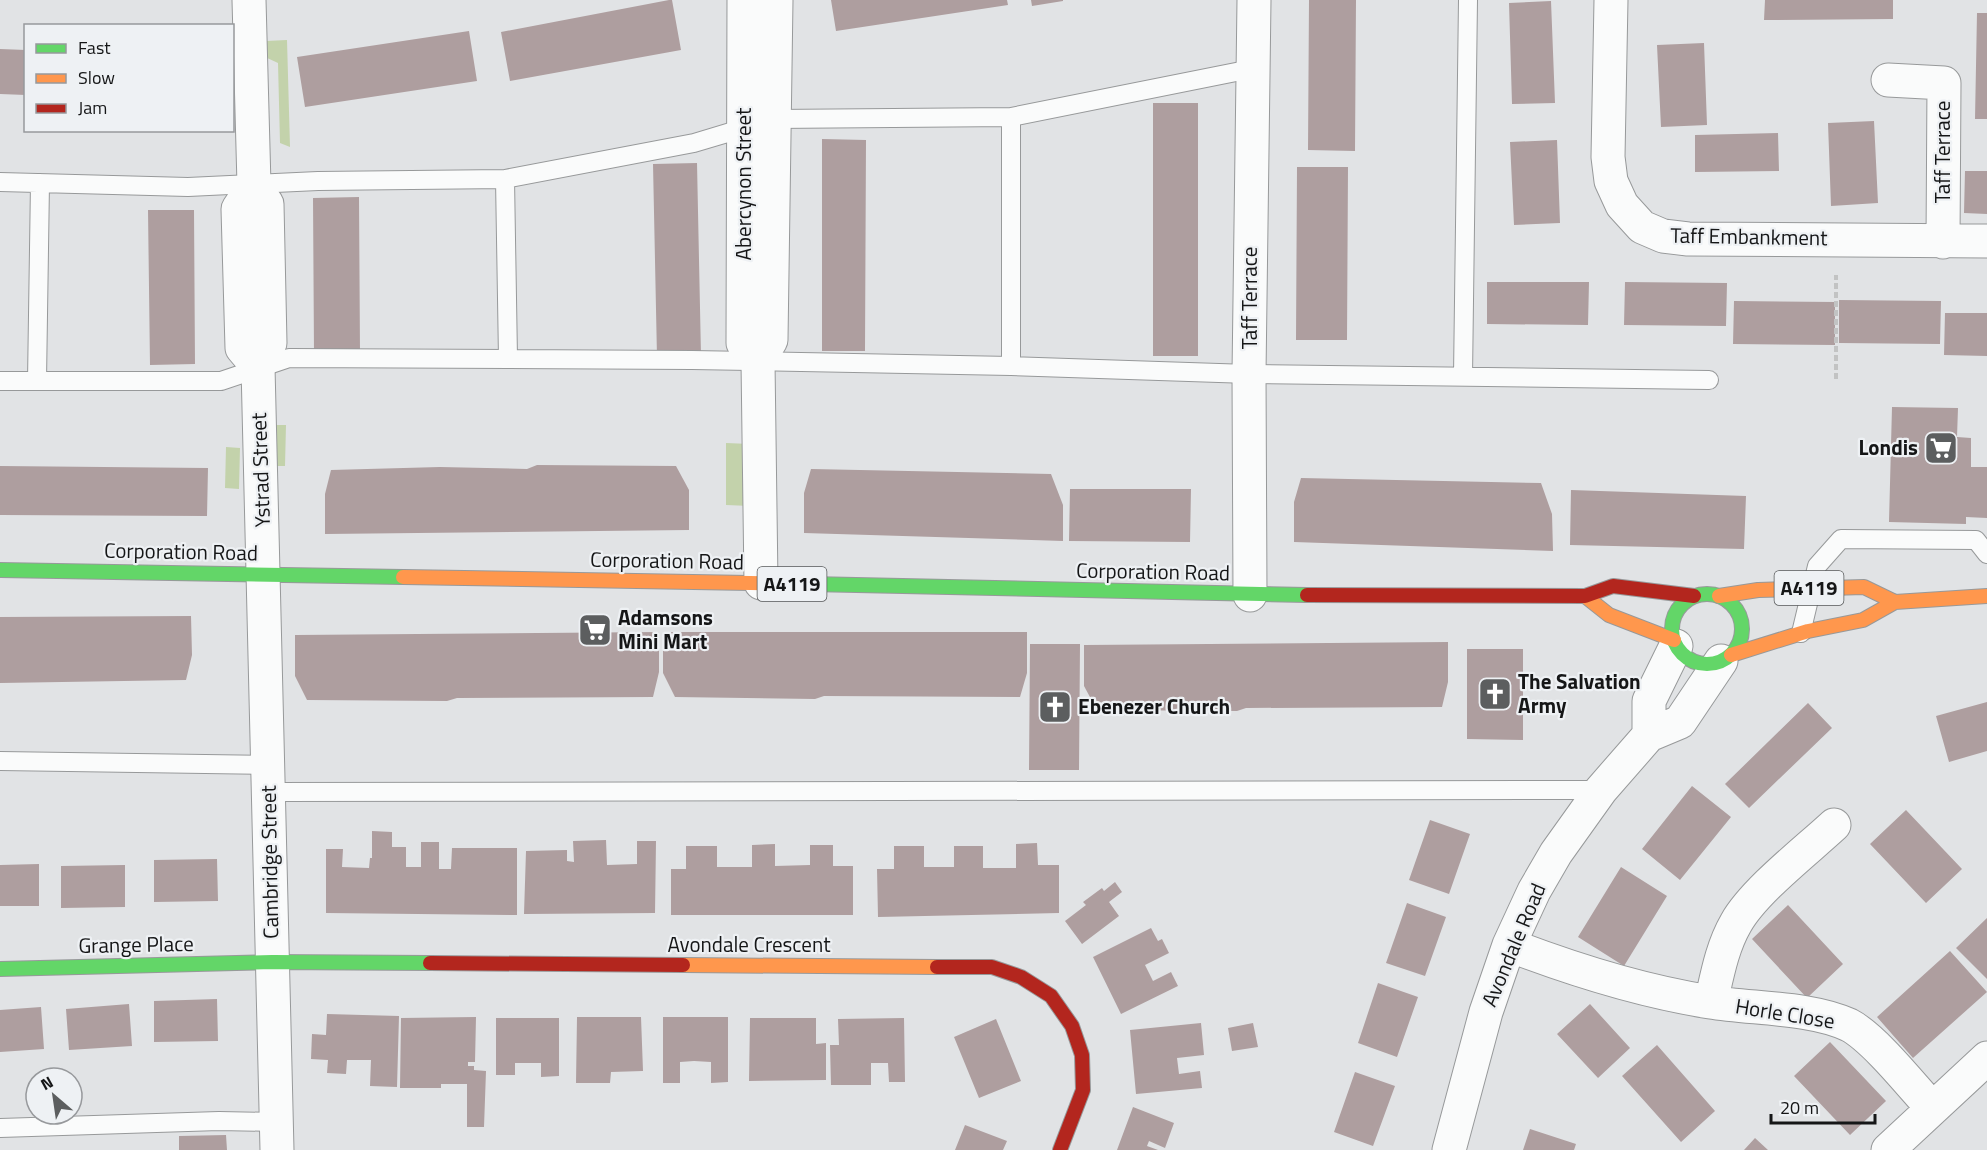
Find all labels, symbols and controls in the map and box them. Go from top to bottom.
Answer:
legend [24,24,234,132]
text: Fast [78,34,111,61]
text: Slow [78,64,115,91]
text: Jam [78,94,107,121]
street label: Taff Terrace [1926,101,1958,203]
street label: Abercynon Street [727,107,759,260]
street label: Taff Embankment [1670,219,1828,253]
street label: Taff Terrace [1233,247,1265,349]
street label: Ystrad Street [242,412,278,528]
supermarket icon: Londis [1923,430,1959,466]
place label: Londis [1858,431,1918,463]
street label: Corporation Road [104,534,258,568]
street label: Corporation Road [590,543,744,577]
street label: Corporation Road [1076,554,1230,588]
road number: A4119 [758,567,826,601]
road number: A4119 [1774,571,1844,605]
place label: Adamsons Mini Mart [618,601,713,657]
supermarket icon: Adamsons Mini Mart [577,612,613,648]
place label: The Salvation Army [1518,665,1641,721]
church icon: The Salvation Army [1477,676,1513,712]
church icon: Ebenezer Church [1037,689,1073,725]
place label: Ebenezer Church [1078,690,1230,722]
street label: Cambridge Street [252,784,286,939]
street label: Avondale Road [1473,878,1554,1011]
street label: Grange Place [78,927,194,961]
street label: Avondale Crescent [667,928,831,960]
street label: Horle Close [1733,989,1837,1037]
north arrow [24,1066,84,1126]
text: N [36,1070,57,1096]
scale bar [1771,1087,1874,1125]
text: 20 m [1780,1094,1819,1121]

